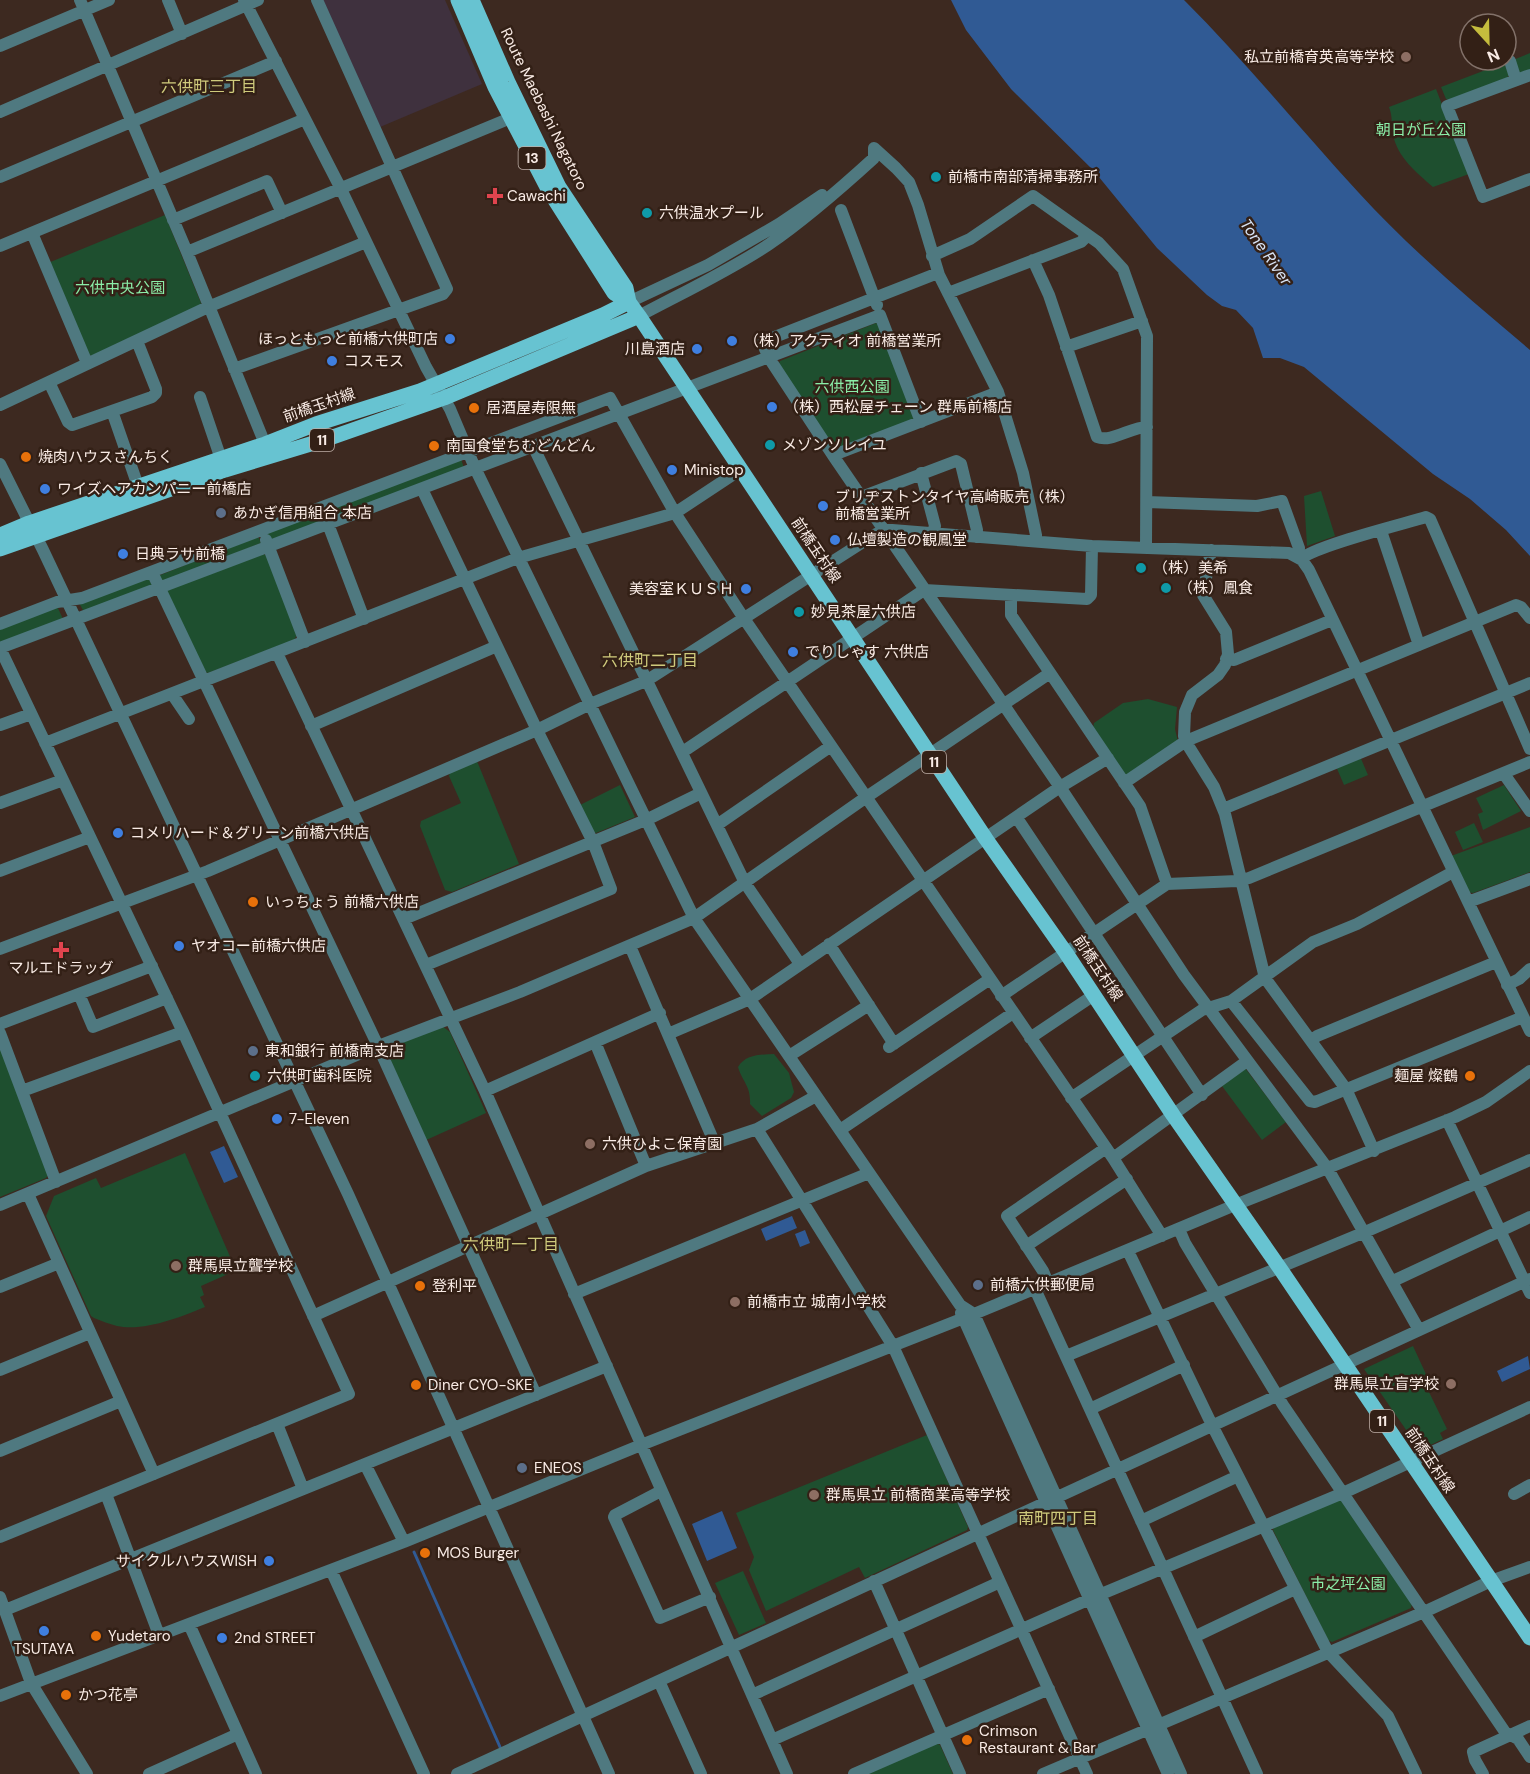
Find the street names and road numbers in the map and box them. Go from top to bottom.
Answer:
street label: Route Maebashi Nagatoro [496,24,592,194]
road number: 13 [518,147,546,169]
street label: 前橋玉村線 [280,383,358,427]
road number: 11 [310,429,334,451]
street label: 前橋玉村線 [787,513,845,587]
road number: 11 [922,751,946,773]
street label: 前橋玉村線 [1069,931,1127,1005]
road number: 11 [1370,1410,1394,1432]
street label: 前橋玉村線 [1401,1423,1459,1497]

